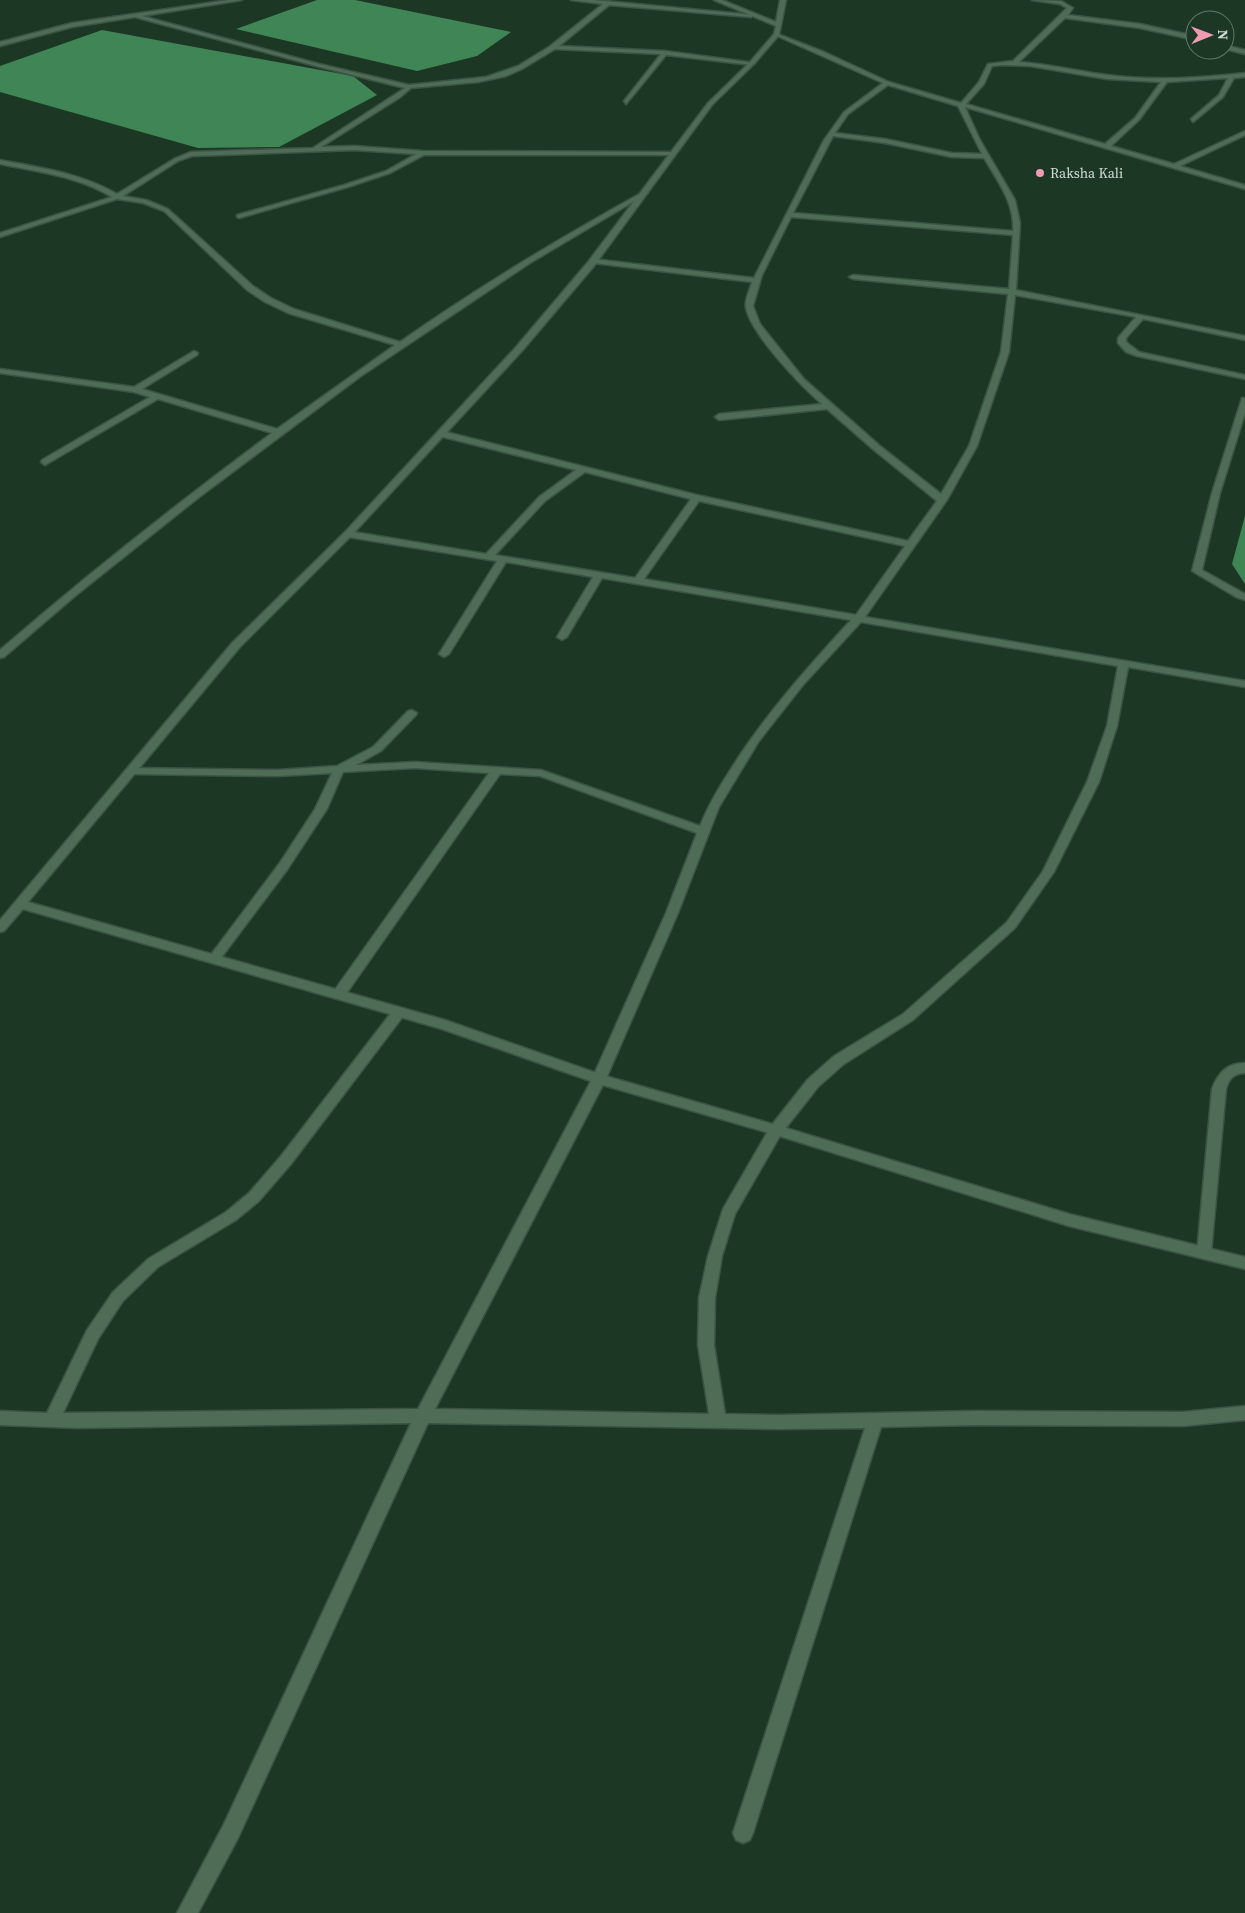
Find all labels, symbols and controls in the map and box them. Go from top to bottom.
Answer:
north arrow [1185,10,1235,60]
text: N [1213,29,1233,40]
place label: Raksha Kali [1050,163,1123,183]
marker: Raksha Kali [1034,167,1046,179]

